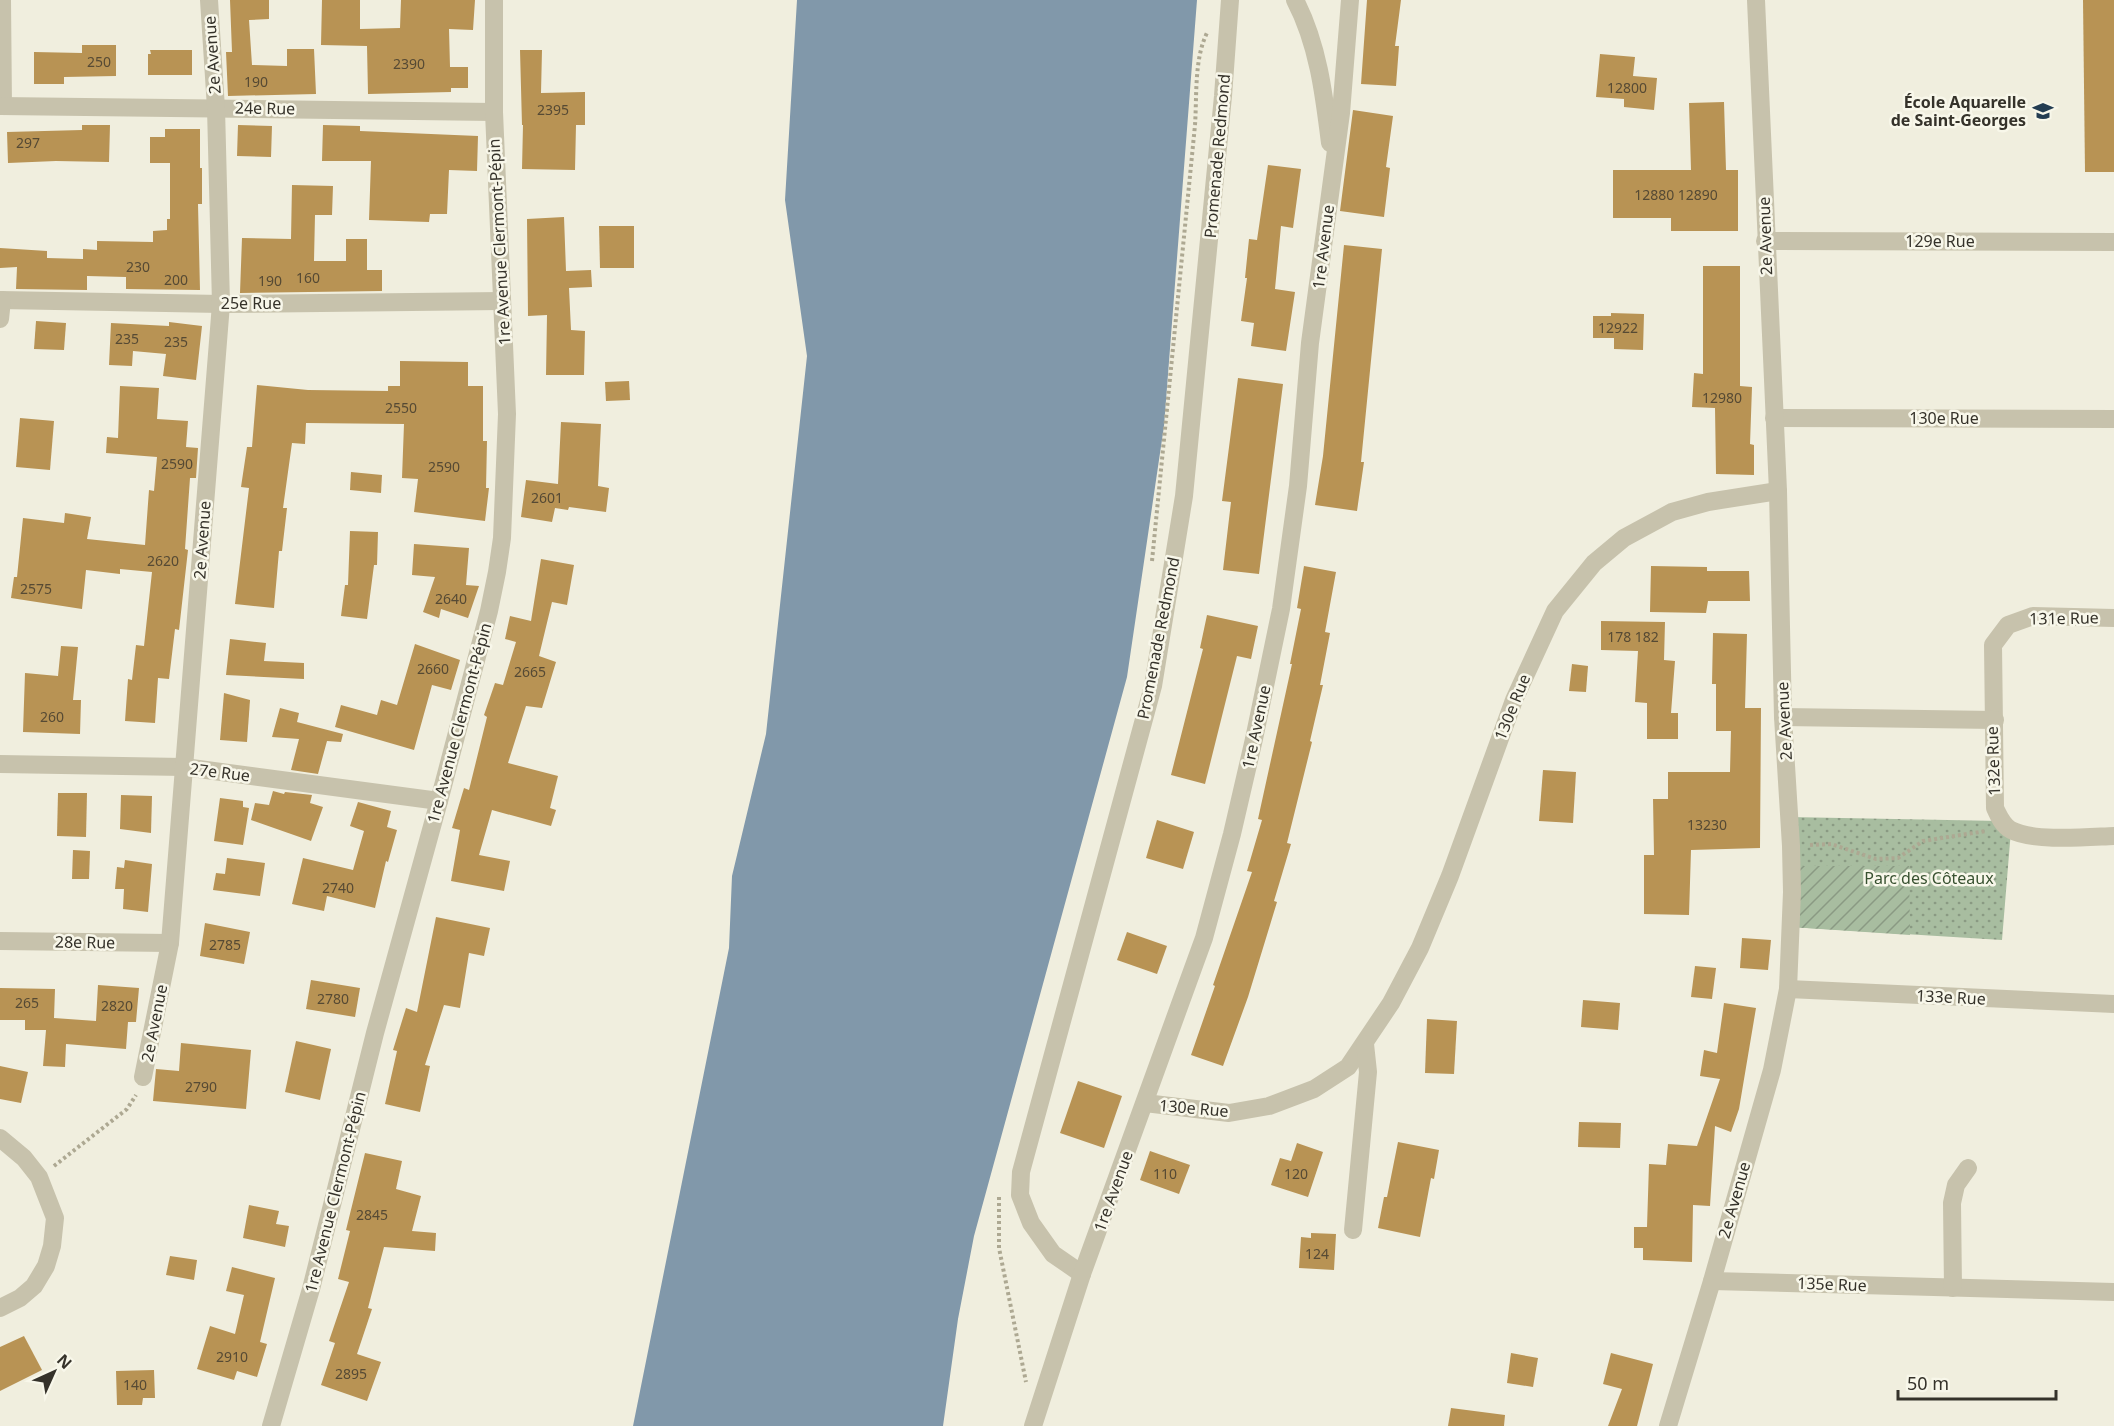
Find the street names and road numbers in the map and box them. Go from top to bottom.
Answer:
street label: 2e Avenue [198,15,226,95]
street label: Promenade Redmond [1199,73,1235,239]
street label: 24e Rue [235,96,295,120]
street label: 1re Avenue Clermont-Pépin [483,138,515,346]
street label: 2e Avenue [1753,196,1777,276]
street label: 1re Avenue [1307,204,1339,290]
street label: 129e Rue [1905,230,1975,252]
street label: 25e Rue [221,292,281,314]
street label: 130e Rue [1909,407,1979,429]
street label: 2e Avenue [188,500,216,580]
street label: Promenade Redmond [1131,555,1185,721]
street label: 131e Rue [2029,606,2099,630]
street label: 1re Avenue Clermont-Pépin [422,620,496,826]
street label: 130e Rue [1489,671,1535,743]
street label: 2e Avenue [1771,681,1797,761]
street label: 1re Avenue [1236,683,1276,771]
street label: 132e Rue [1981,726,2005,796]
street label: 27e Rue [189,757,251,787]
street label: 28e Rue [55,930,115,954]
street label: 2e Avenue [136,982,172,1064]
street label: 133e Rue [1916,984,1986,1010]
street label: 1re Avenue Clermont-Pépin [299,1089,371,1295]
street label: 130e Rue [1158,1094,1230,1122]
street label: 1re Avenue [1088,1147,1138,1235]
street label: 2e Avenue [1713,1159,1755,1241]
street label: 135e Rue [1797,1272,1867,1296]

